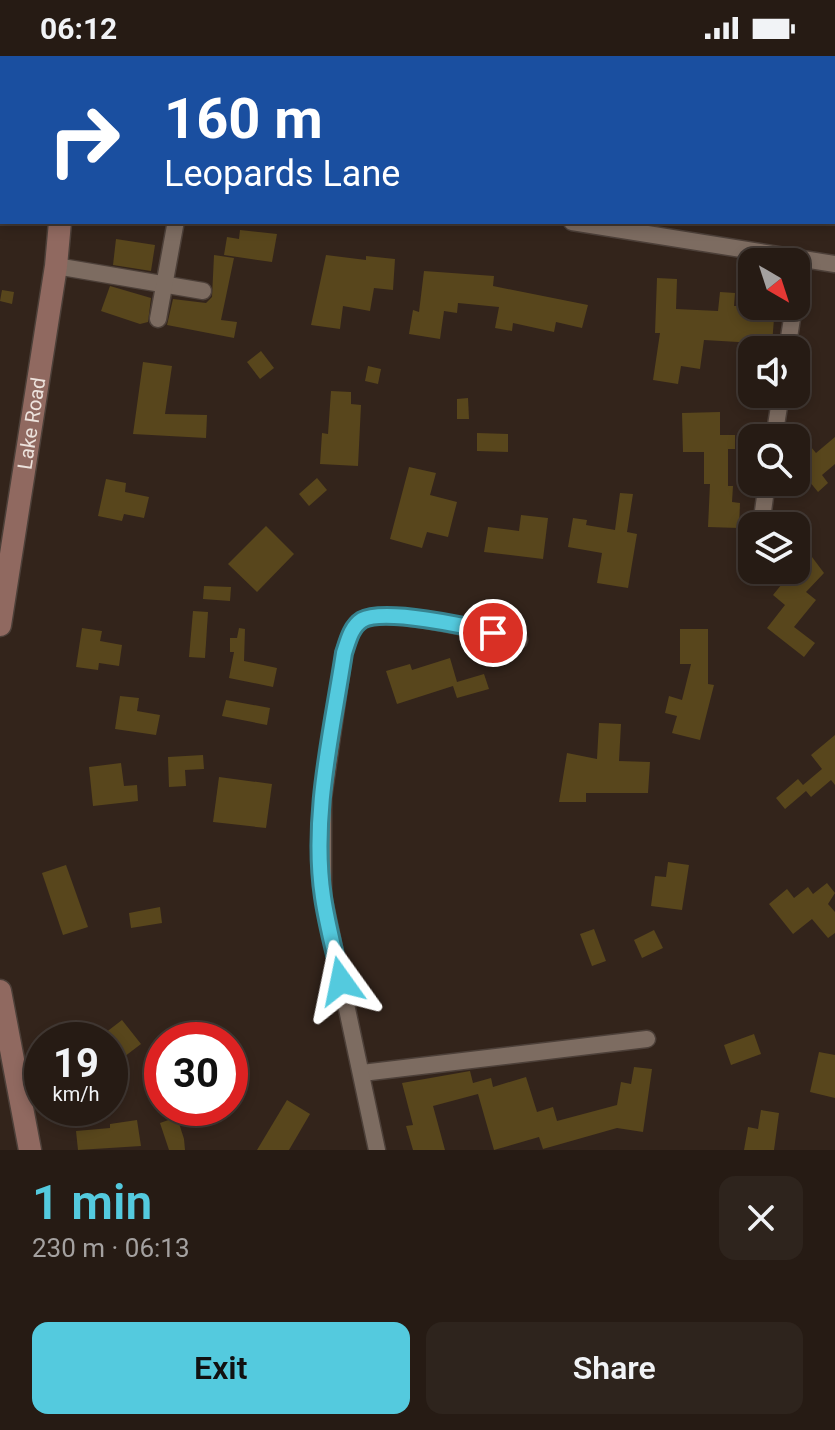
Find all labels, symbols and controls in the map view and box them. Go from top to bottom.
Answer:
text: 06:12 [40,11,117,46]
text: 160 m [164,86,323,152]
icon: right [32,88,136,192]
text: Leopards Lane [164,153,400,195]
north arrow [738,248,810,320]
map controls [738,248,810,584]
button: sound [738,336,810,408]
street label: Lake Road [12,376,50,471]
button: search [738,424,810,496]
button: layers [738,512,810,584]
pin [459,599,527,667]
icon: arrive [471,611,515,655]
position arrow [299,939,383,1023]
speed limit sign: 30 [144,1022,248,1126]
text: 19 [53,1040,99,1087]
text: km/h [53,1082,99,1106]
text: 1 min [32,1174,152,1231]
button: close [719,1176,803,1260]
text: 230 m · 06:13 [32,1233,190,1263]
button: Exit [32,1322,410,1414]
button: Share [426,1322,803,1414]

